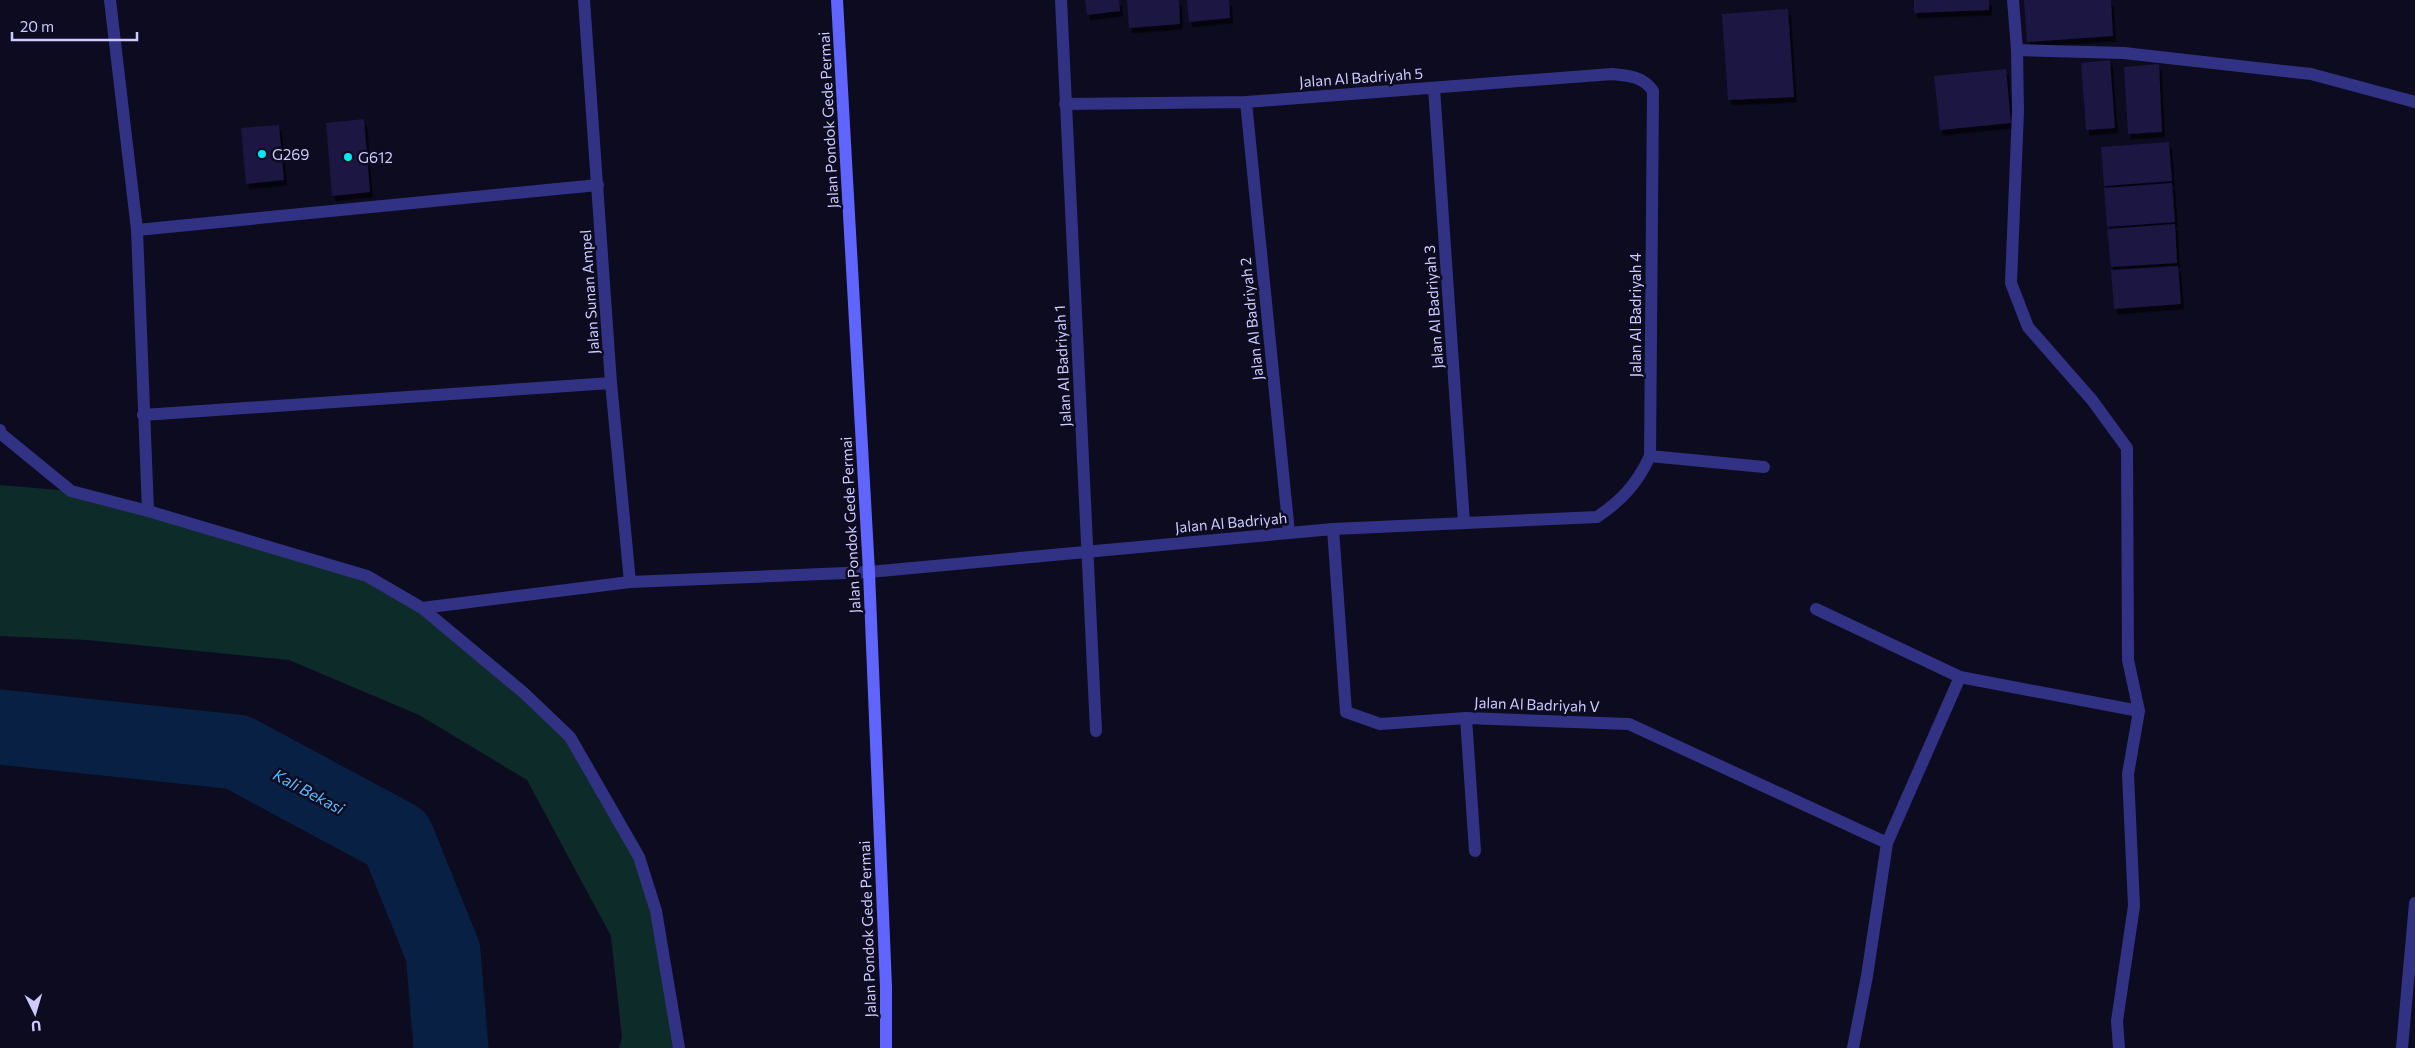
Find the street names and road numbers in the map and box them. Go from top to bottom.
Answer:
street label: Jalan Pondok Gede Permai [814,31,842,209]
street label: Jalan Al Badriyah 5 [1299,64,1423,90]
street label: Jalan Sunan Ampel [576,229,602,355]
street label: Jalan Al Badriyah 3 [1420,245,1446,369]
street label: Jalan Al Badriyah 4 [1626,253,1644,377]
street label: Jalan Al Badriyah 2 [1236,257,1266,381]
street label: Jalan Al Badriyah 1 [1050,305,1074,427]
street label: Jalan Pondok Gede Permai [836,436,864,614]
street label: Jalan Al Badriyah [1174,508,1288,536]
street label: Jalan Al Badriyah V [1474,693,1600,715]
street label: Jalan Pondok Gede Permai [855,840,879,1018]

